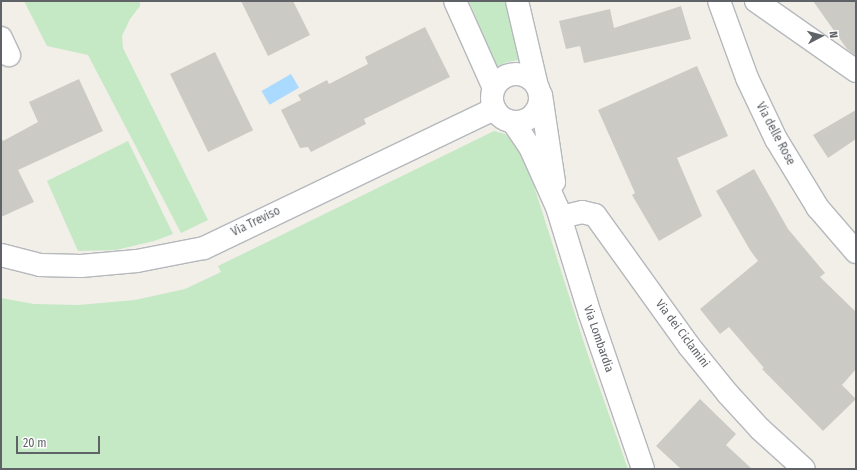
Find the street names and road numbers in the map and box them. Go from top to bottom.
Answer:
street label: Via delle Rose [752,100,798,168]
street label: Via Treviso [229,204,283,240]
street label: Via dei Ciclamini [652,297,712,371]
street label: Via Lombardia [580,304,616,374]

